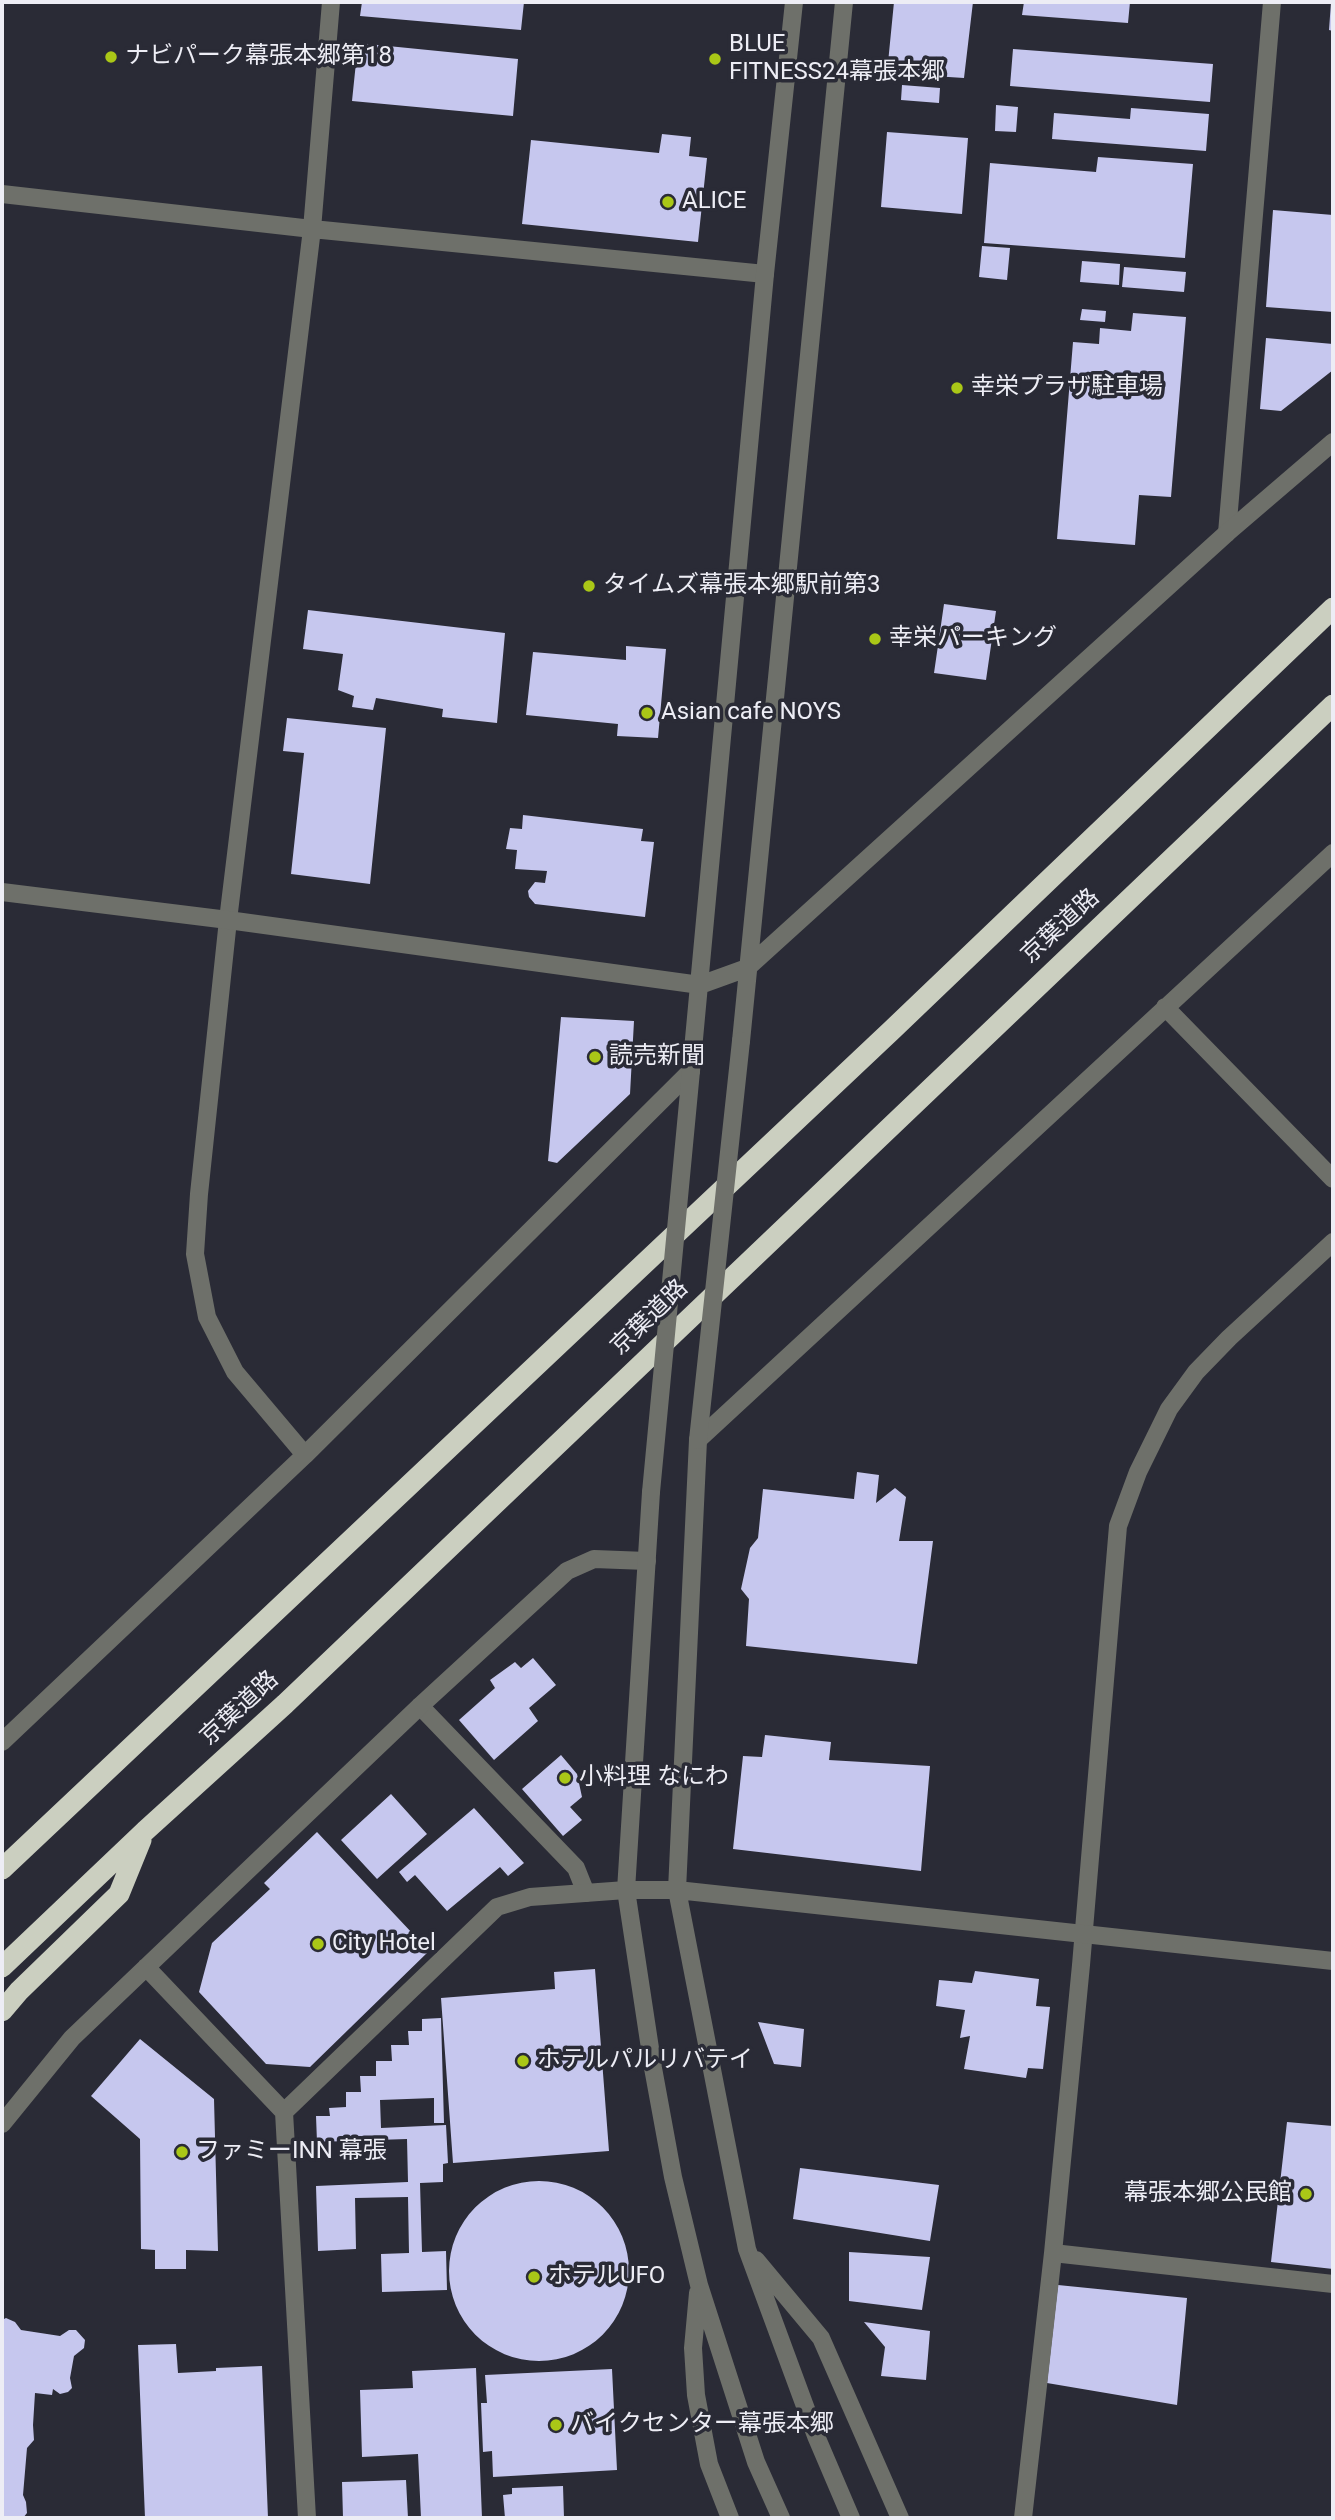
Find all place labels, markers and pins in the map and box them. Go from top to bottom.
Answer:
place label: BLUE FITNESS24幕張本郷 [729,31,945,87]
place label: ナビパーク幕張本郷第18 [125,43,392,71]
marker: ナビパーク幕張本郷第18 [103,49,119,65]
marker: BLUE FITNESS24幕張本郷 [707,51,723,67]
place label: ALICE [682,188,746,216]
marker: ALICE [660,194,676,210]
place label: 幸栄プラザ駐車場 [971,374,1163,402]
marker: 幸栄プラザ駐車場 [949,380,965,396]
place label: タイムズ幕張本郷駅前第3 [603,572,880,600]
marker: タイムズ幕張本郷駅前第3 [581,578,597,594]
place label: 幸栄パーキング [889,625,1057,653]
marker: 幸栄パーキング [867,631,883,647]
place label: Asian cafe NOYS [661,699,841,727]
marker: Asian cafe NOYS [639,705,655,721]
place label: 読売新聞 [609,1043,705,1071]
marker: 読売新聞 [587,1049,603,1065]
place label: 小料理 なにわ [579,1764,729,1792]
marker: 小料理 なにわ [557,1770,573,1786]
place label: City Hotel [332,1930,436,1958]
marker: City Hotel [310,1936,326,1952]
place label: ホテルパルリバテイ [537,2047,753,2075]
marker: ホテルパルリバテイ [515,2053,531,2069]
place label: ファミーINN 幕張 [196,2138,387,2166]
marker: ファミーINN 幕張 [174,2144,190,2160]
place label: 幕張本郷公民館 [1124,2180,1292,2208]
marker: 幕張本郷公民館 [1298,2186,1314,2202]
place label: ホテルUFO [548,2263,665,2291]
marker: ホテルUFO [526,2269,542,2285]
place label: バイクセンター幕張本郷 [570,2411,834,2439]
marker: バイクセンター幕張本郷 [548,2417,564,2433]

